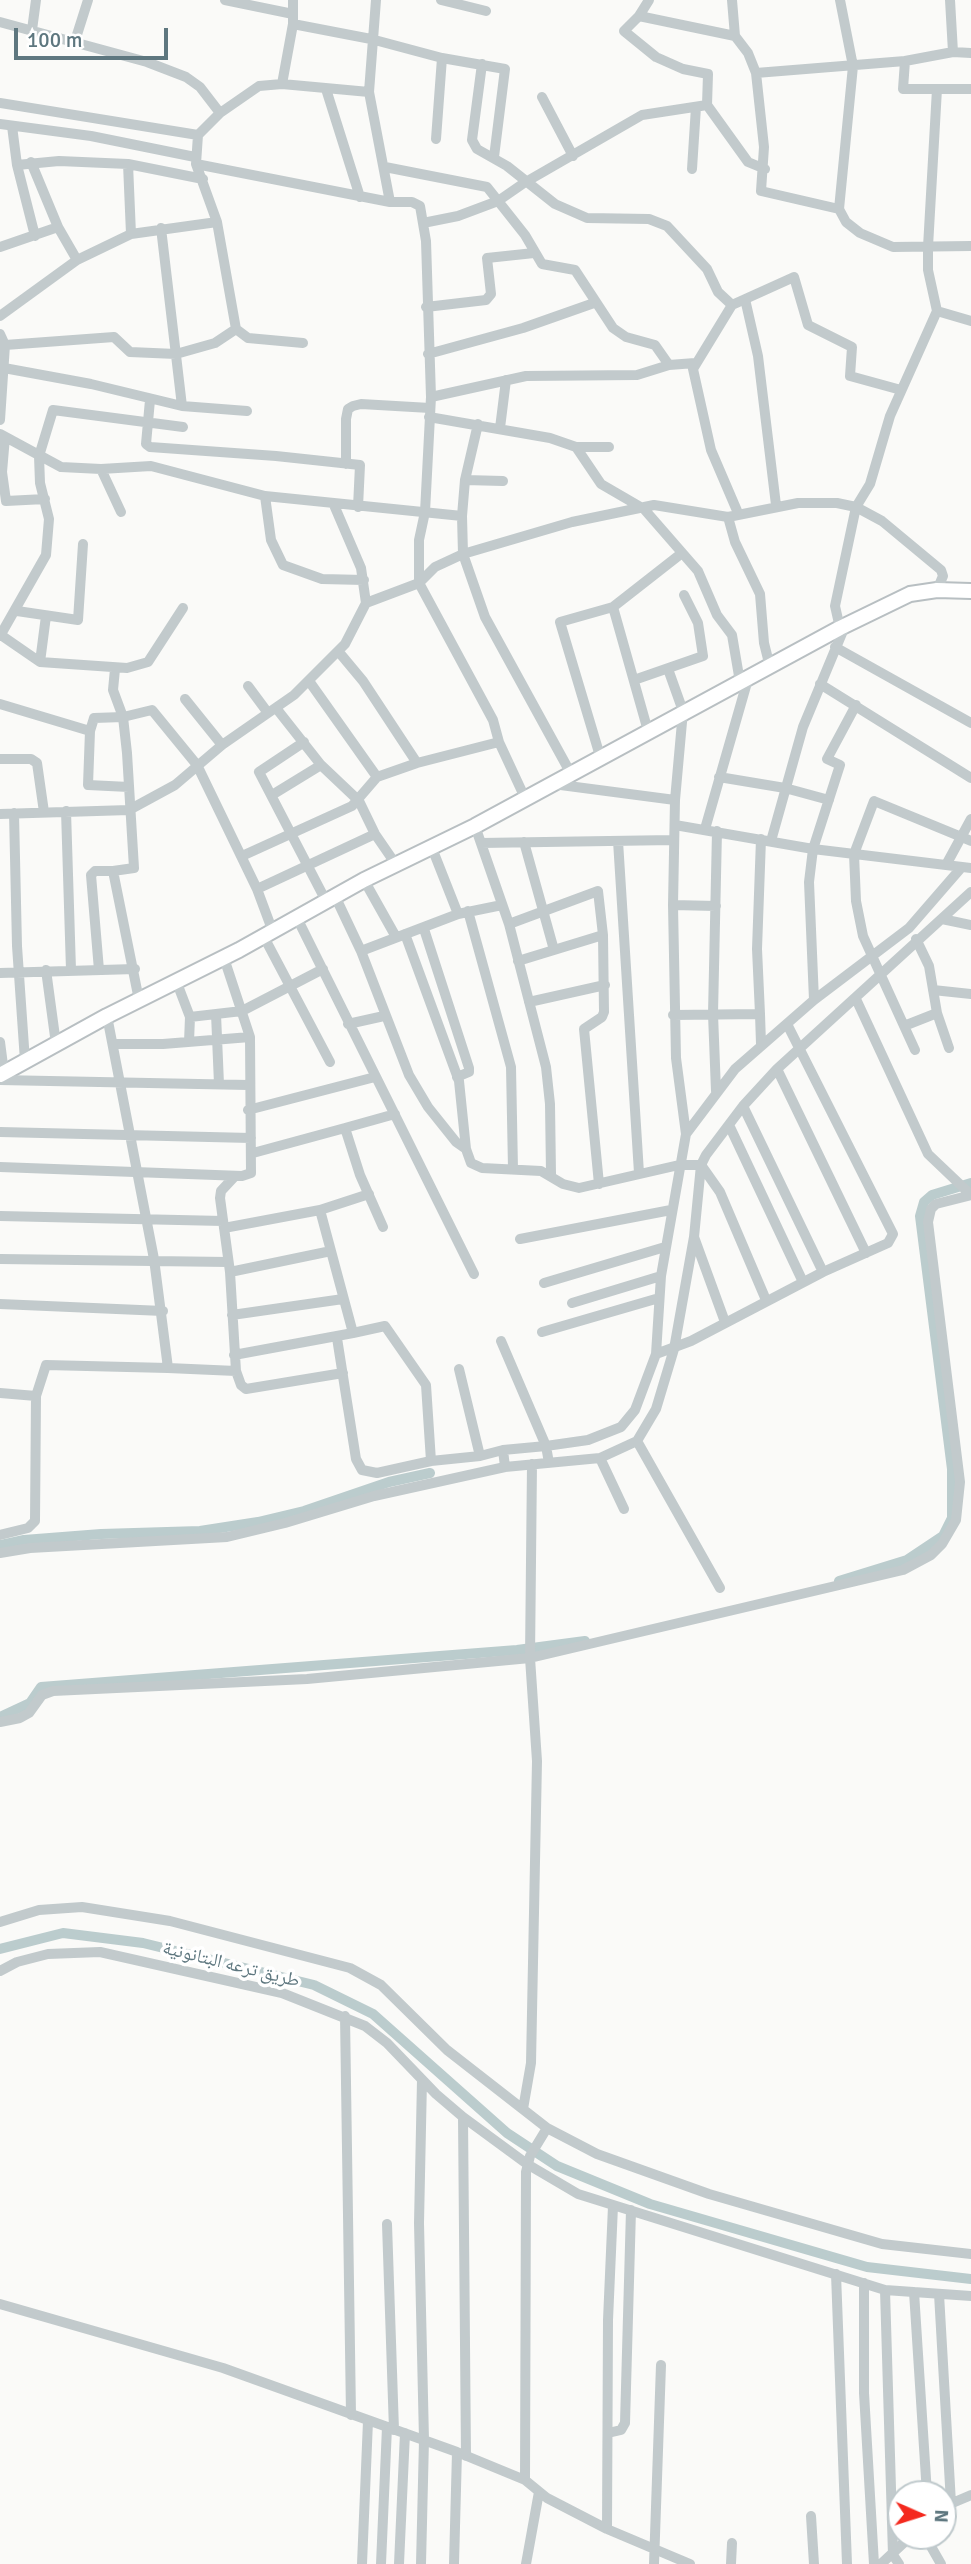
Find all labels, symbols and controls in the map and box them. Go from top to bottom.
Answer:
scale bar [18,14,172,58]
text: 100 m [27,27,82,53]
street label: طريق ترعه البتانونية [160,1937,302,1993]
north arrow [887,2480,957,2550]
text: N [929,2509,953,2523]

